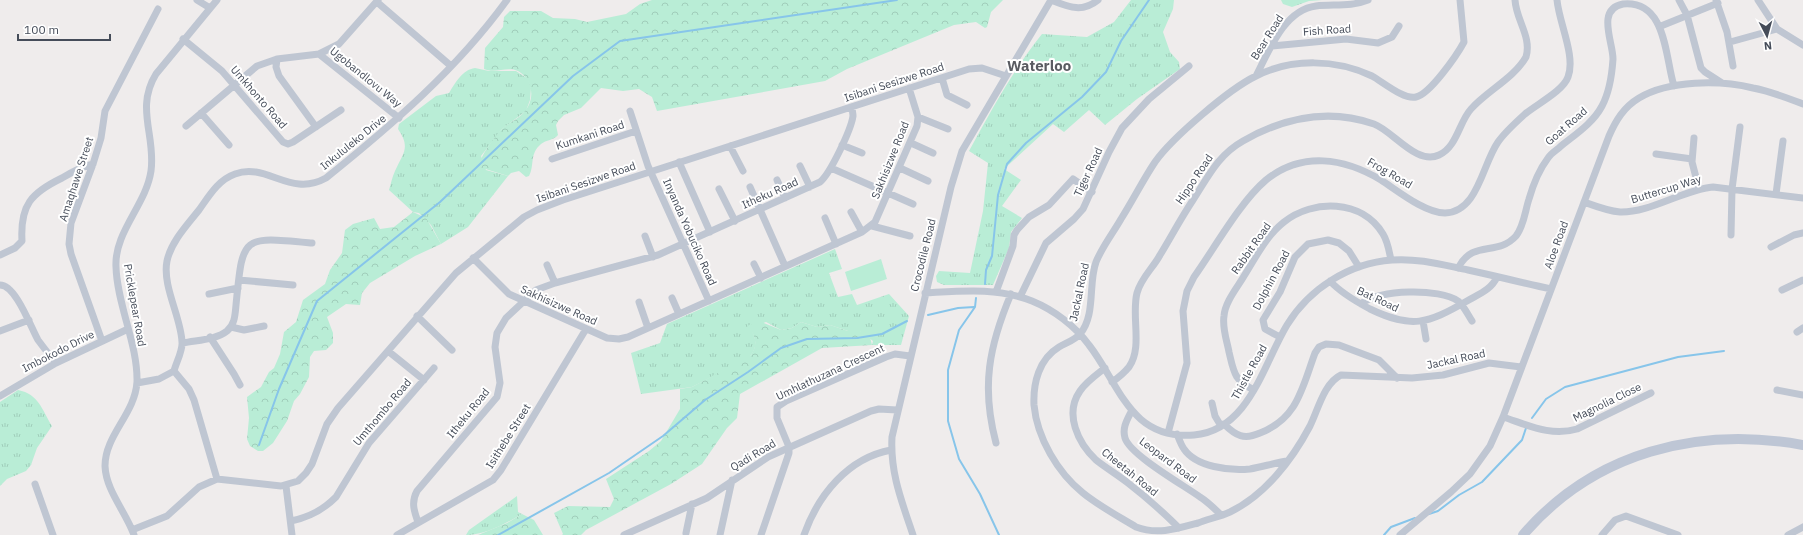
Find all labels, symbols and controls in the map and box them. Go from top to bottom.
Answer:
street label: Bear Road [1248,12,1286,62]
scale bar [18,16,110,42]
north arrow [1747,16,1787,56]
street label: Fish Road [1302,21,1352,39]
text: 100 m [24,22,59,37]
text: N [1763,39,1773,53]
street label: Ugobandlovu Way [327,44,405,111]
district label: Waterloo [1007,56,1071,75]
street label: Isibani Sesizwe Road [842,59,946,105]
street label: Umkhonto Road [228,62,290,132]
street label: Goat Road [1542,104,1590,148]
street label: Inkululeko Drive [317,111,389,173]
street label: Kumkani Road [554,117,626,153]
street label: Sakhisizwe Road [868,119,912,201]
street label: Amaqhawe Street [56,135,96,223]
street label: Tiger Road [1071,145,1105,199]
street label: Hippo Road [1172,151,1216,207]
street label: Frog Road [1365,154,1415,192]
street label: Isibani Sesizwe Road [534,158,638,206]
street label: Buttercup Way [1629,172,1703,206]
street label: Itheku Road [740,174,800,212]
street label: Inyanda Yobuciko Road [660,176,720,288]
street label: Crocodile Road [907,217,939,293]
street label: Rabbit Road [1228,219,1274,277]
street label: Aloe Road [1541,219,1571,271]
street label: Dolphin Road [1249,248,1293,312]
street label: Jackal Road [1066,261,1092,323]
street label: Pricklepear Road [121,262,149,348]
street label: Sakhisizwe Road [518,282,600,328]
street label: Bat Road [1355,283,1401,315]
street label: Imbokodo Drive [20,327,96,375]
street label: Umhlathuzana Crescent [774,341,887,403]
street label: Thistle Road [1228,342,1270,402]
street label: Jackal Road [1425,346,1487,372]
street label: Umthombo Road [350,376,414,448]
street label: Magnolia Close [1570,379,1644,425]
street label: Itheku Road [444,385,492,441]
street label: Isithebe Street [482,401,534,471]
street label: Leopard Road [1137,434,1199,486]
street label: Qadi Road [728,436,778,474]
street label: Cheetah Road [1099,445,1161,499]

